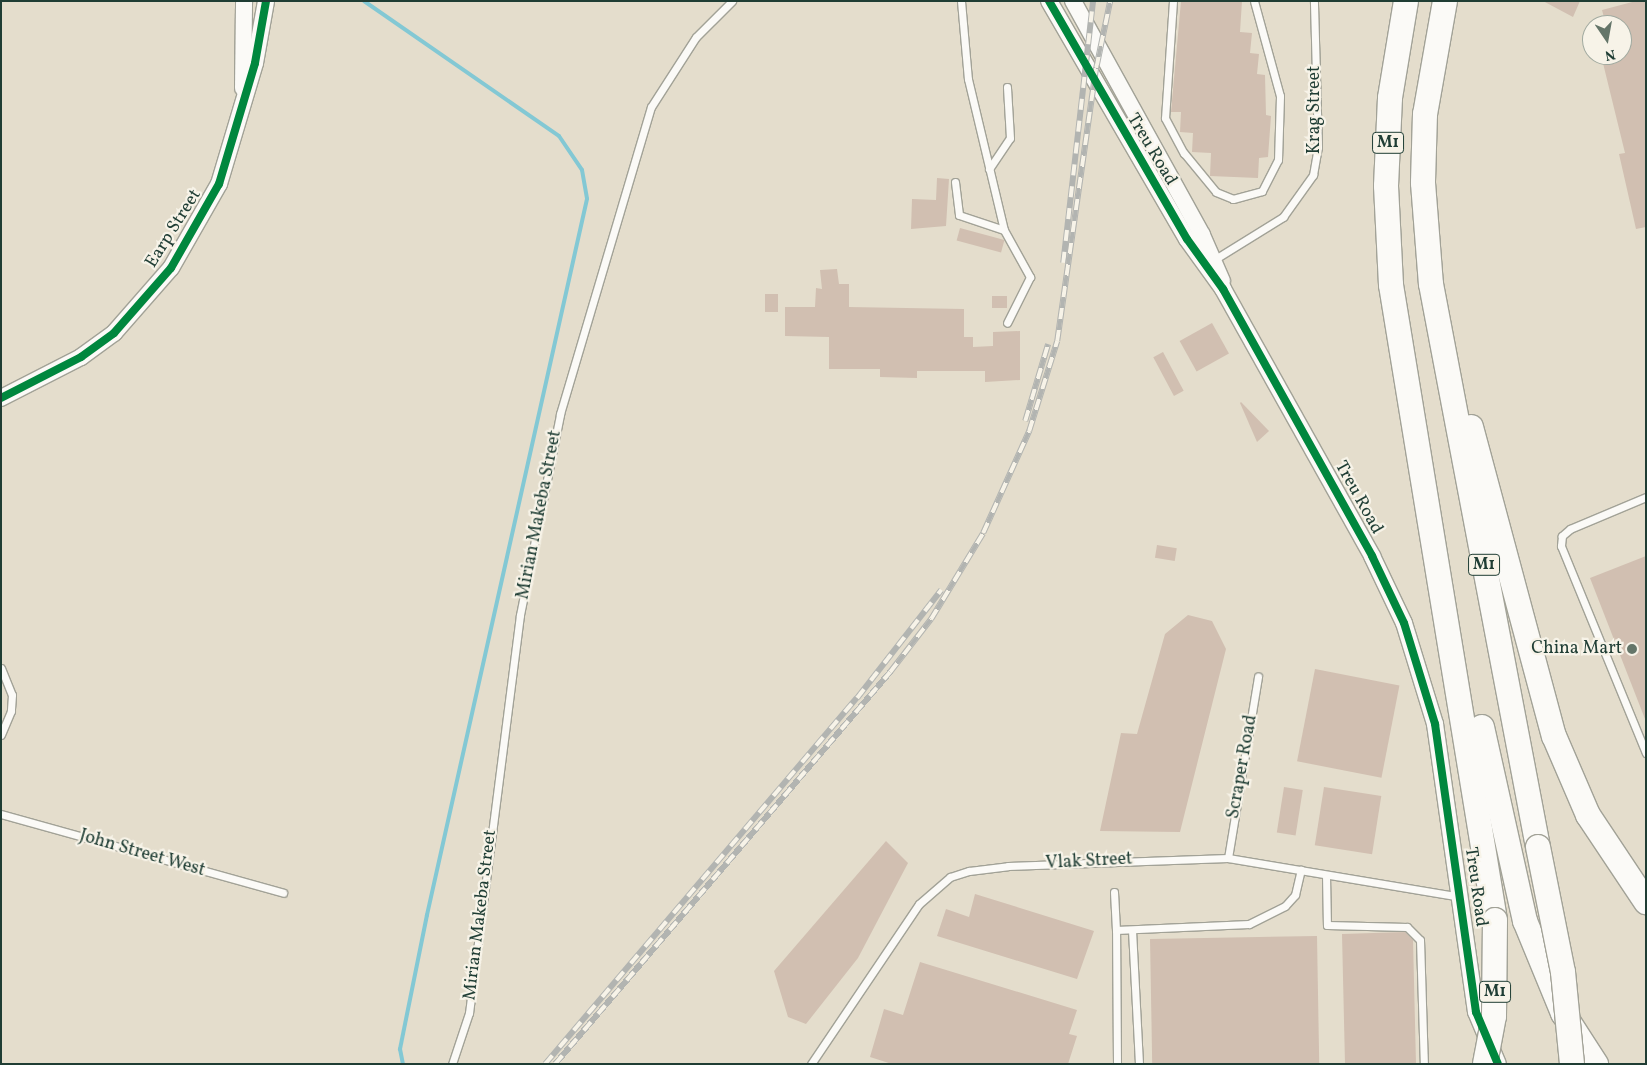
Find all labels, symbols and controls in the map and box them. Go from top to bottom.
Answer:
north arrow [1582,15,1632,65]
text: N [1603,44,1617,65]
street label: Krag Street [1304,66,1326,154]
street label: Treu Road [1121,110,1181,190]
road number: M1 [1372,130,1404,156]
street label: Earp Street [141,186,207,272]
street label: Mirian Makeba Street [513,429,567,601]
street label: Treu Road [1329,458,1387,538]
road number: M1 [1468,552,1500,578]
place label: China Mart [1531,638,1622,660]
marker: China Mart [1626,643,1638,655]
street label: Scraper Road [1223,713,1263,821]
street label: John Street West [76,826,208,882]
street label: Mirian Makeba Street [460,828,502,1002]
street label: Treu Road [1459,846,1491,928]
street label: Vlak Street [1045,849,1133,875]
road number: M1 [1479,979,1511,1006]

